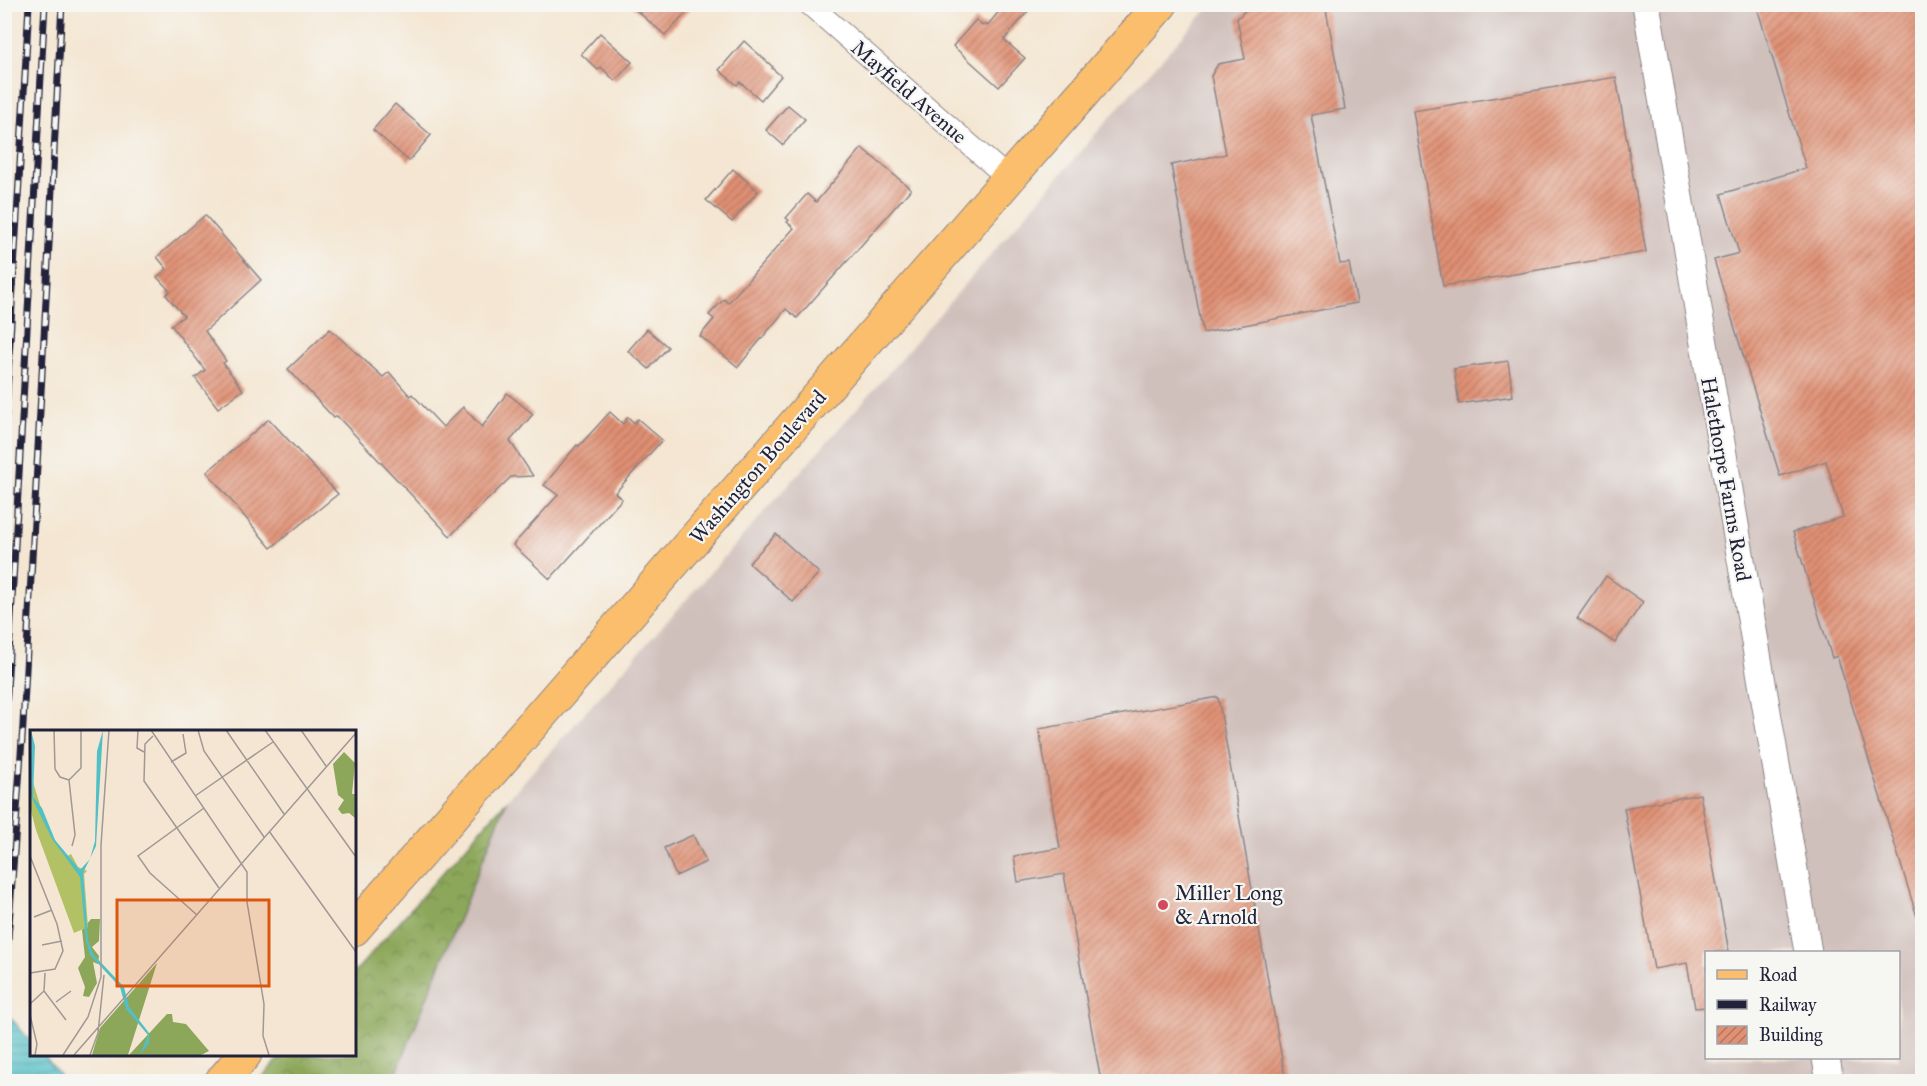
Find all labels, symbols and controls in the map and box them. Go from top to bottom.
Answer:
street label: Mayfield Avenue [846,35,972,149]
street label: Halethorpe Farms Road [1695,375,1757,584]
street label: Washington Boulevard [684,384,832,549]
inset map [30,730,356,1056]
place label: Miller Long & Arnold [1175,880,1282,930]
marker: Miller Long & Arnold [1156,898,1170,912]
legend [1705,951,1900,1059]
text: Road [1759,964,1797,986]
text: Railway [1759,994,1817,1016]
text: Building [1759,1024,1823,1047]

